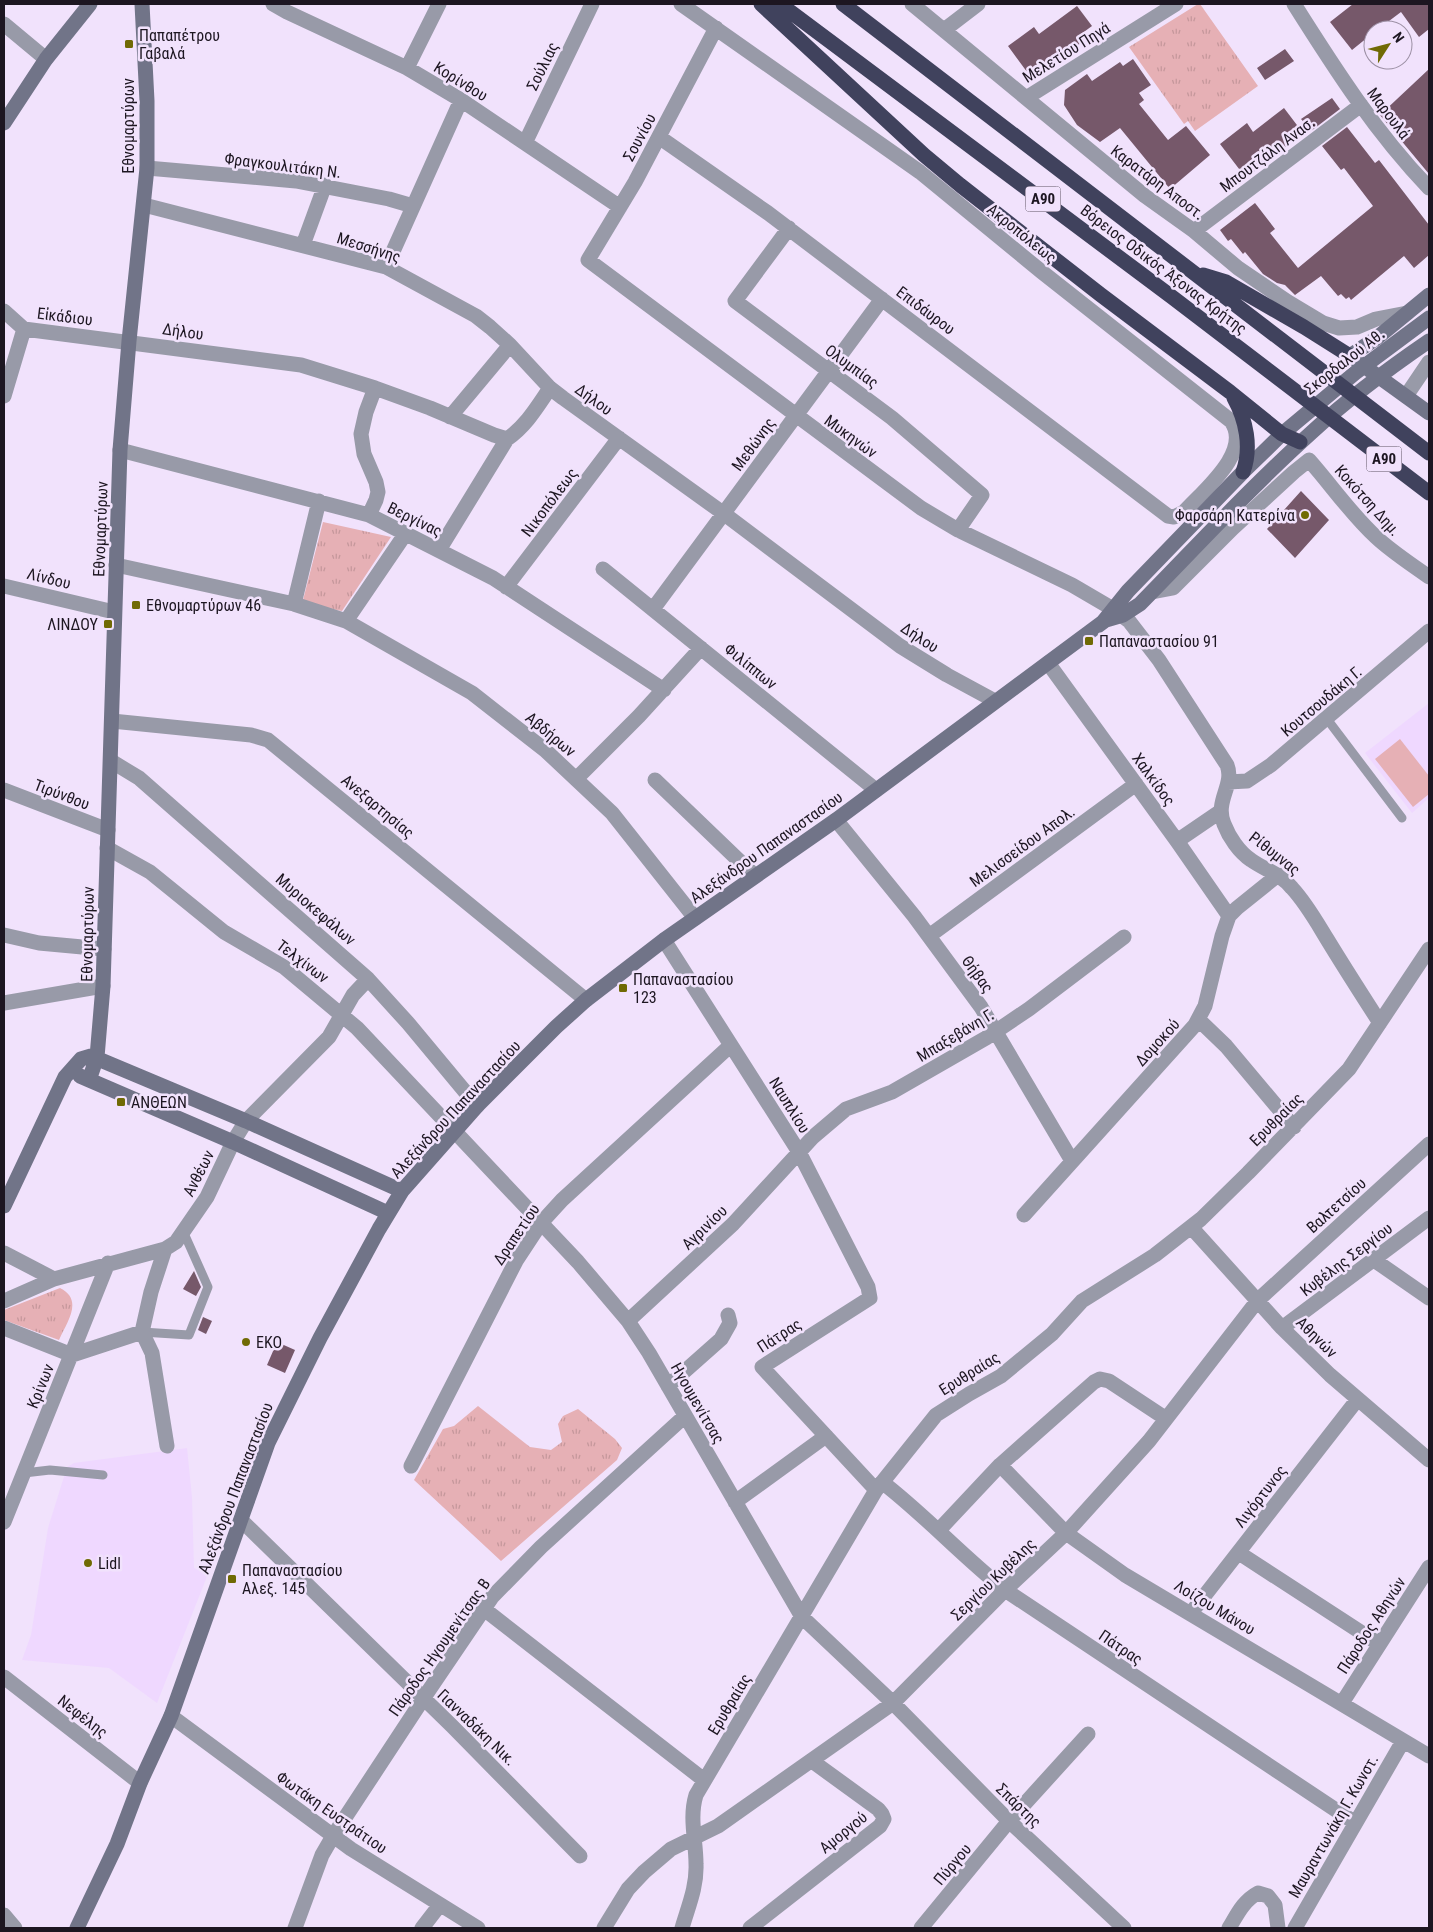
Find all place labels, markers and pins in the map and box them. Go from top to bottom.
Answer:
place label: Παπαπέτρου Γαβαλά [139,26,220,63]
marker: Παπαπέτρου Γαβαλά [123,38,135,50]
place label: Φαρσάρη Κατερίνα [1175,506,1295,525]
marker: Φαρσάρη Κατερίνα [1299,509,1311,521]
place label: Εθνομαρτύρων 46 [146,596,261,615]
marker: Εθνομαρτύρων 46 [130,599,142,611]
place label: ΛΙΝΔΟΥ [47,615,99,634]
marker: ΛΙΝΔΟΥ [102,618,114,630]
place label: Παπαναστασίου 91 [1099,632,1219,651]
marker: Παπαναστασίου 91 [1083,635,1095,647]
place label: Παπαναστασίου 123 [633,970,733,1007]
marker: Παπαναστασίου 123 [617,982,629,994]
place label: ΑΝΘΕΩΝ [131,1093,187,1112]
marker: ΑΝΘΕΩΝ [115,1096,127,1108]
place label: EKO [256,1333,282,1352]
marker: EKO [240,1336,252,1348]
place label: Lidl [98,1554,121,1573]
marker: Lidl [82,1557,94,1569]
place label: Παπαναστασίου Αλεξ. 145 [242,1561,342,1598]
marker: Παπαναστασίου Αλεξ. 145 [226,1573,238,1585]

